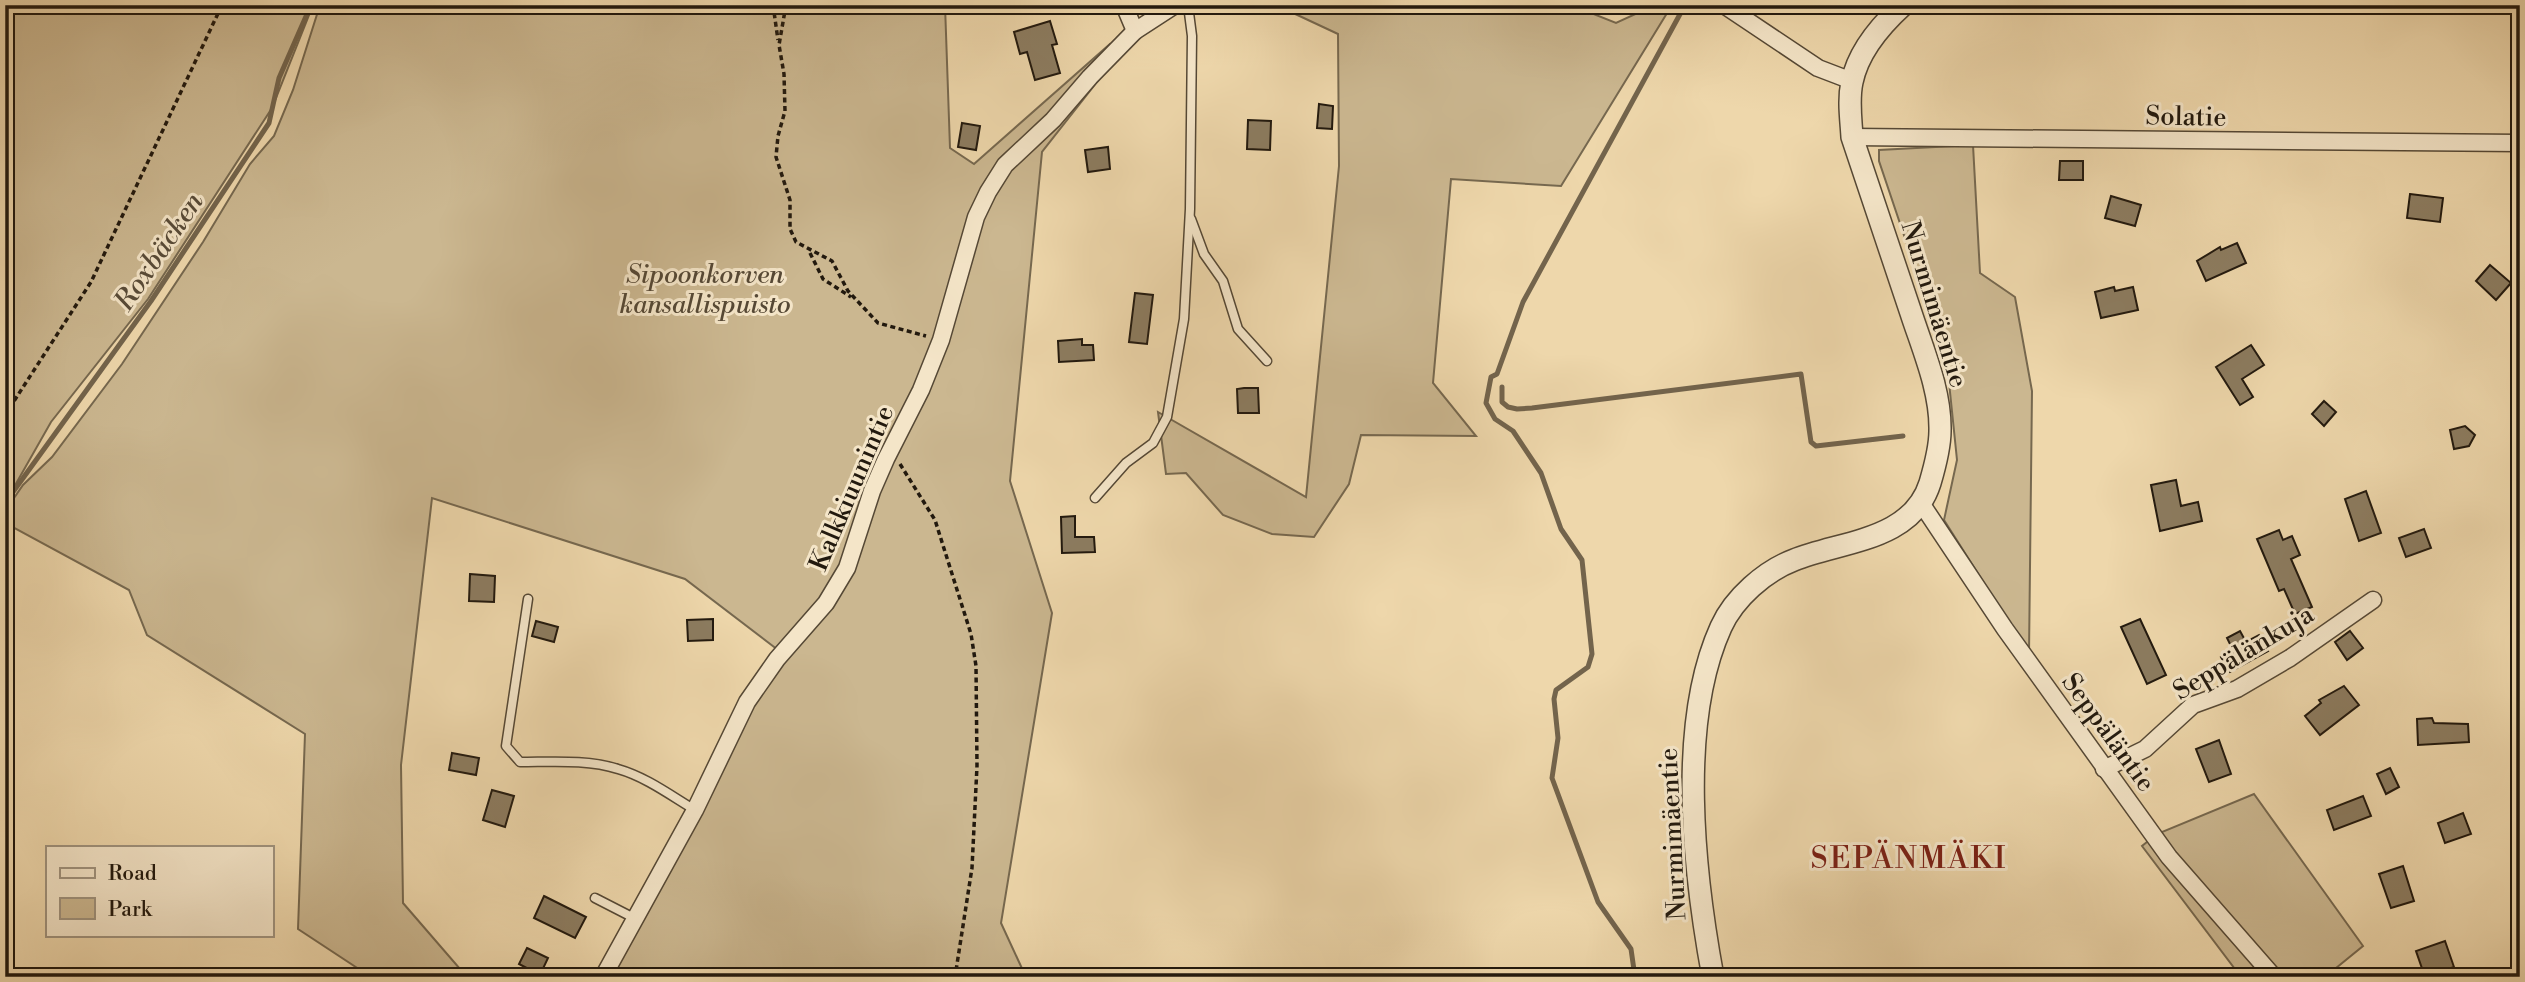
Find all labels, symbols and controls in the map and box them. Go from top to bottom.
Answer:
street label: Solatie [2145,100,2227,134]
water label: Roxbäcken [106,186,212,319]
street label: Nurmimäentie [1894,217,1975,391]
park label: Sipoonkorven kansallispuisto [619,259,791,321]
street label: Kalkkiuunintie [803,401,901,576]
street label: Seppälänkuja [2167,598,2320,707]
street label: Seppäläntie [2055,667,2162,798]
street label: Nurmimäentie [1653,747,1693,921]
district label: SEPÄNMÄKI [1811,839,2007,878]
legend [46,846,273,936]
text: Road [108,861,157,887]
text: Park [108,897,153,923]

